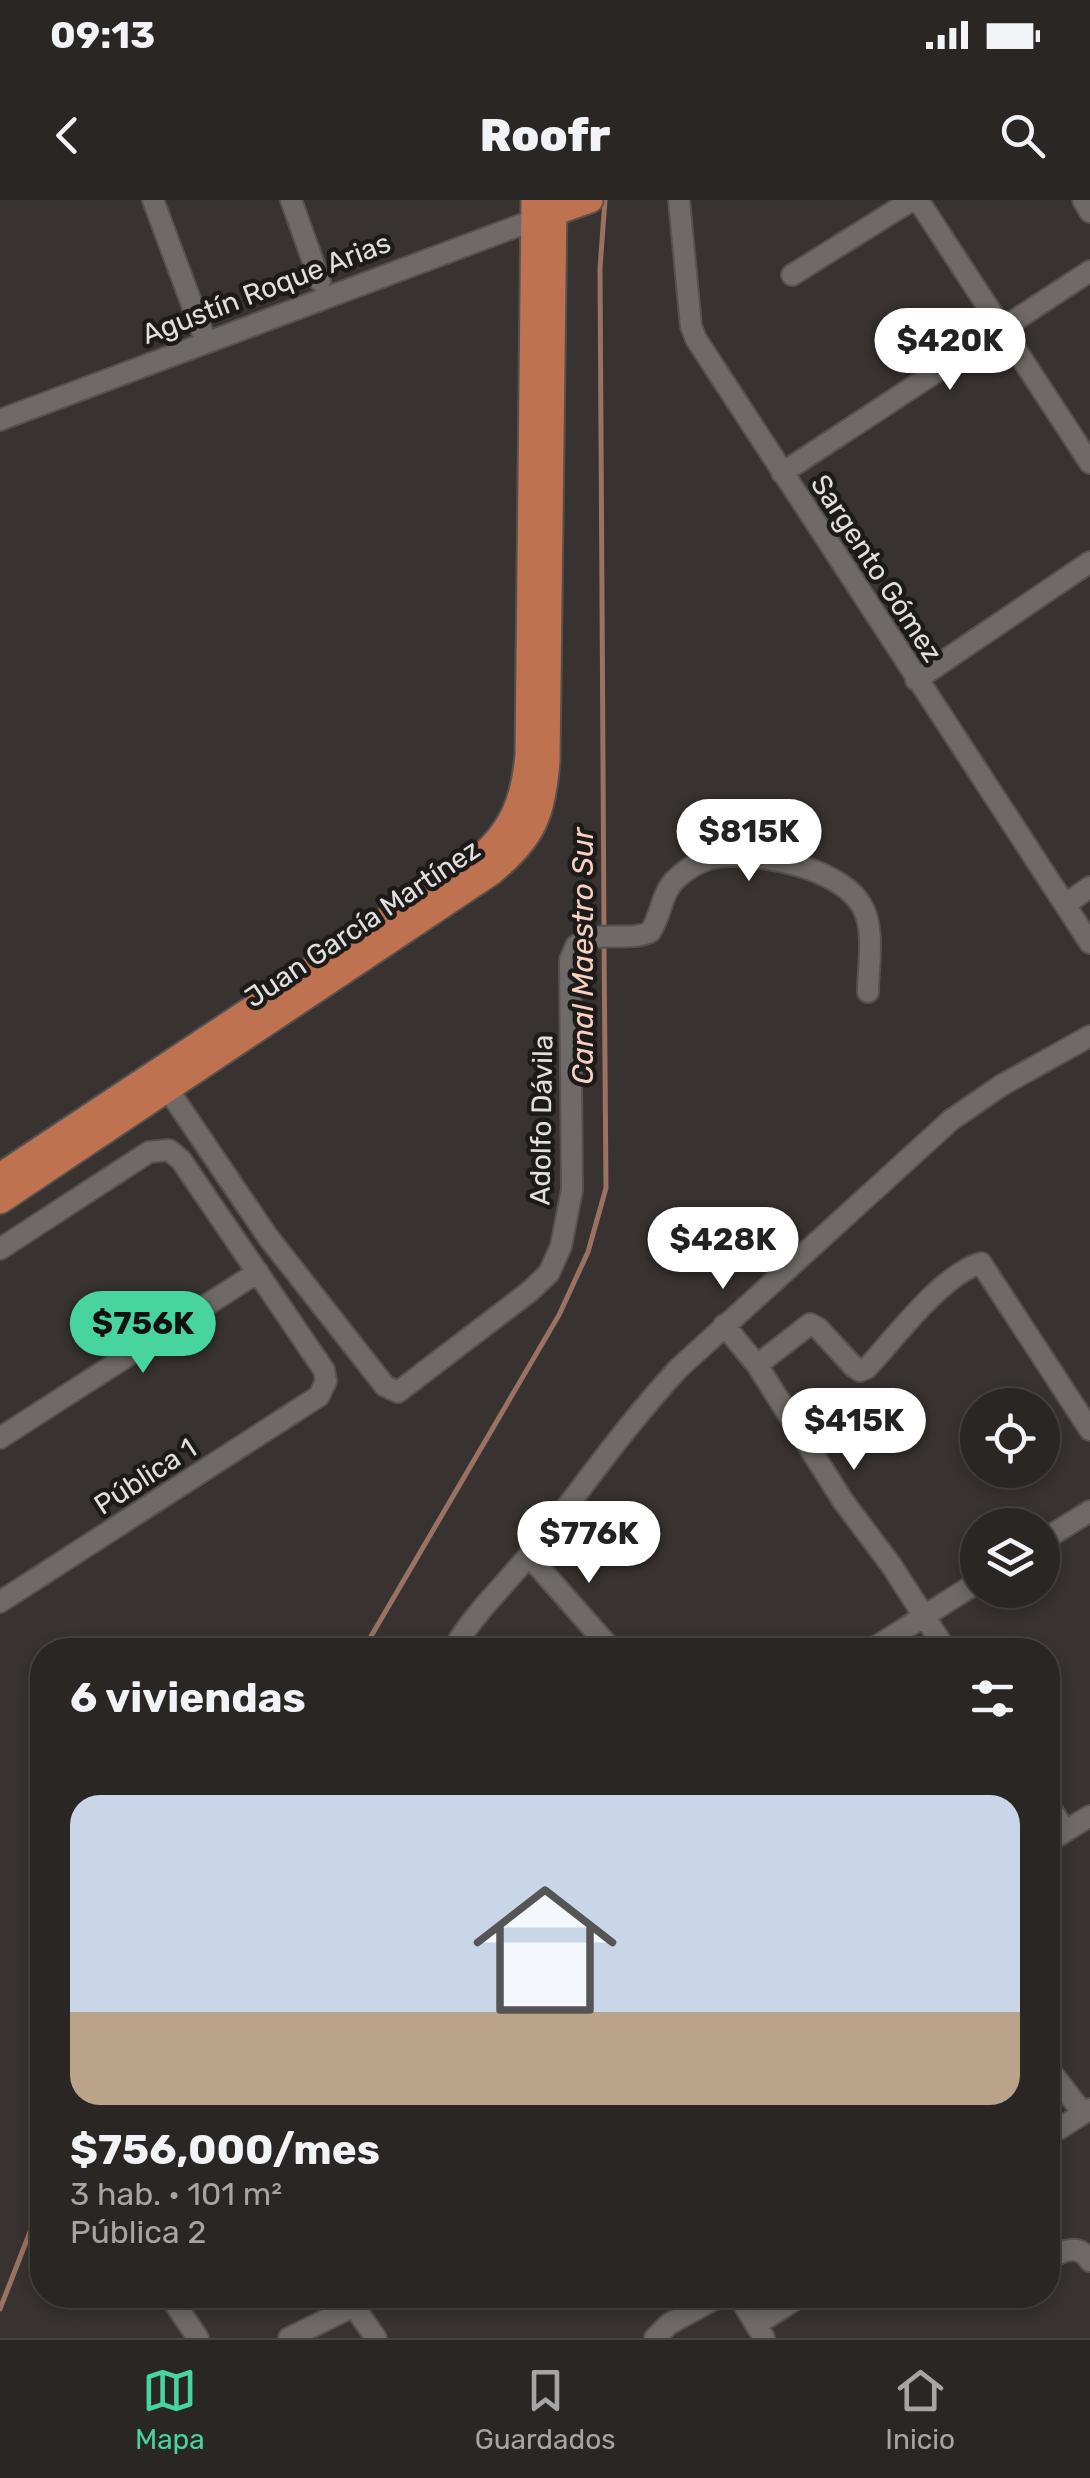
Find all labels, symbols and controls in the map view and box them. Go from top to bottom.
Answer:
text: 09:13 [50,12,155,58]
icon: back [40,108,95,163]
icon: search [995,108,1050,163]
text: Roofr [480,109,610,162]
street label: Agustín Roque Arias [137,226,395,351]
pin: $420K [880,308,1020,393]
text: $420K [896,321,1004,359]
street label: Sargento Gómez [804,469,949,668]
pin: $815K [679,799,819,884]
text: $815K [699,812,799,850]
water label: Canal Maestro Sur [565,826,601,1085]
street label: Juan García Martínez [239,833,486,1014]
street label: Adolfo Dávila [524,1034,559,1206]
pin: $428K [653,1207,793,1292]
text: $428K [670,1220,776,1258]
pin: $756K [73,1291,213,1376]
text: $756K [92,1304,194,1342]
pin: $415K [784,1388,924,1473]
map controls [960,1388,1060,1608]
button: locate [960,1388,1060,1488]
text: $415K [804,1401,904,1439]
street label: Pública 1 [88,1431,202,1522]
pin: $776K [519,1501,659,1586]
button: layers [960,1508,1060,1608]
text: $776K [539,1514,639,1552]
icon: filters [965,1671,1020,1726]
text: 6 viviendas [70,1673,306,1723]
icon: home [455,1860,635,2040]
text: $756,000/mes [70,2125,380,2175]
text: 3 hab. · 101 m² [70,2175,282,2213]
text: Pública 2 [70,2213,206,2251]
tab: Mapa [135,2363,205,2456]
tab: Guardados [475,2363,615,2456]
tab: Inicio [885,2363,955,2456]

